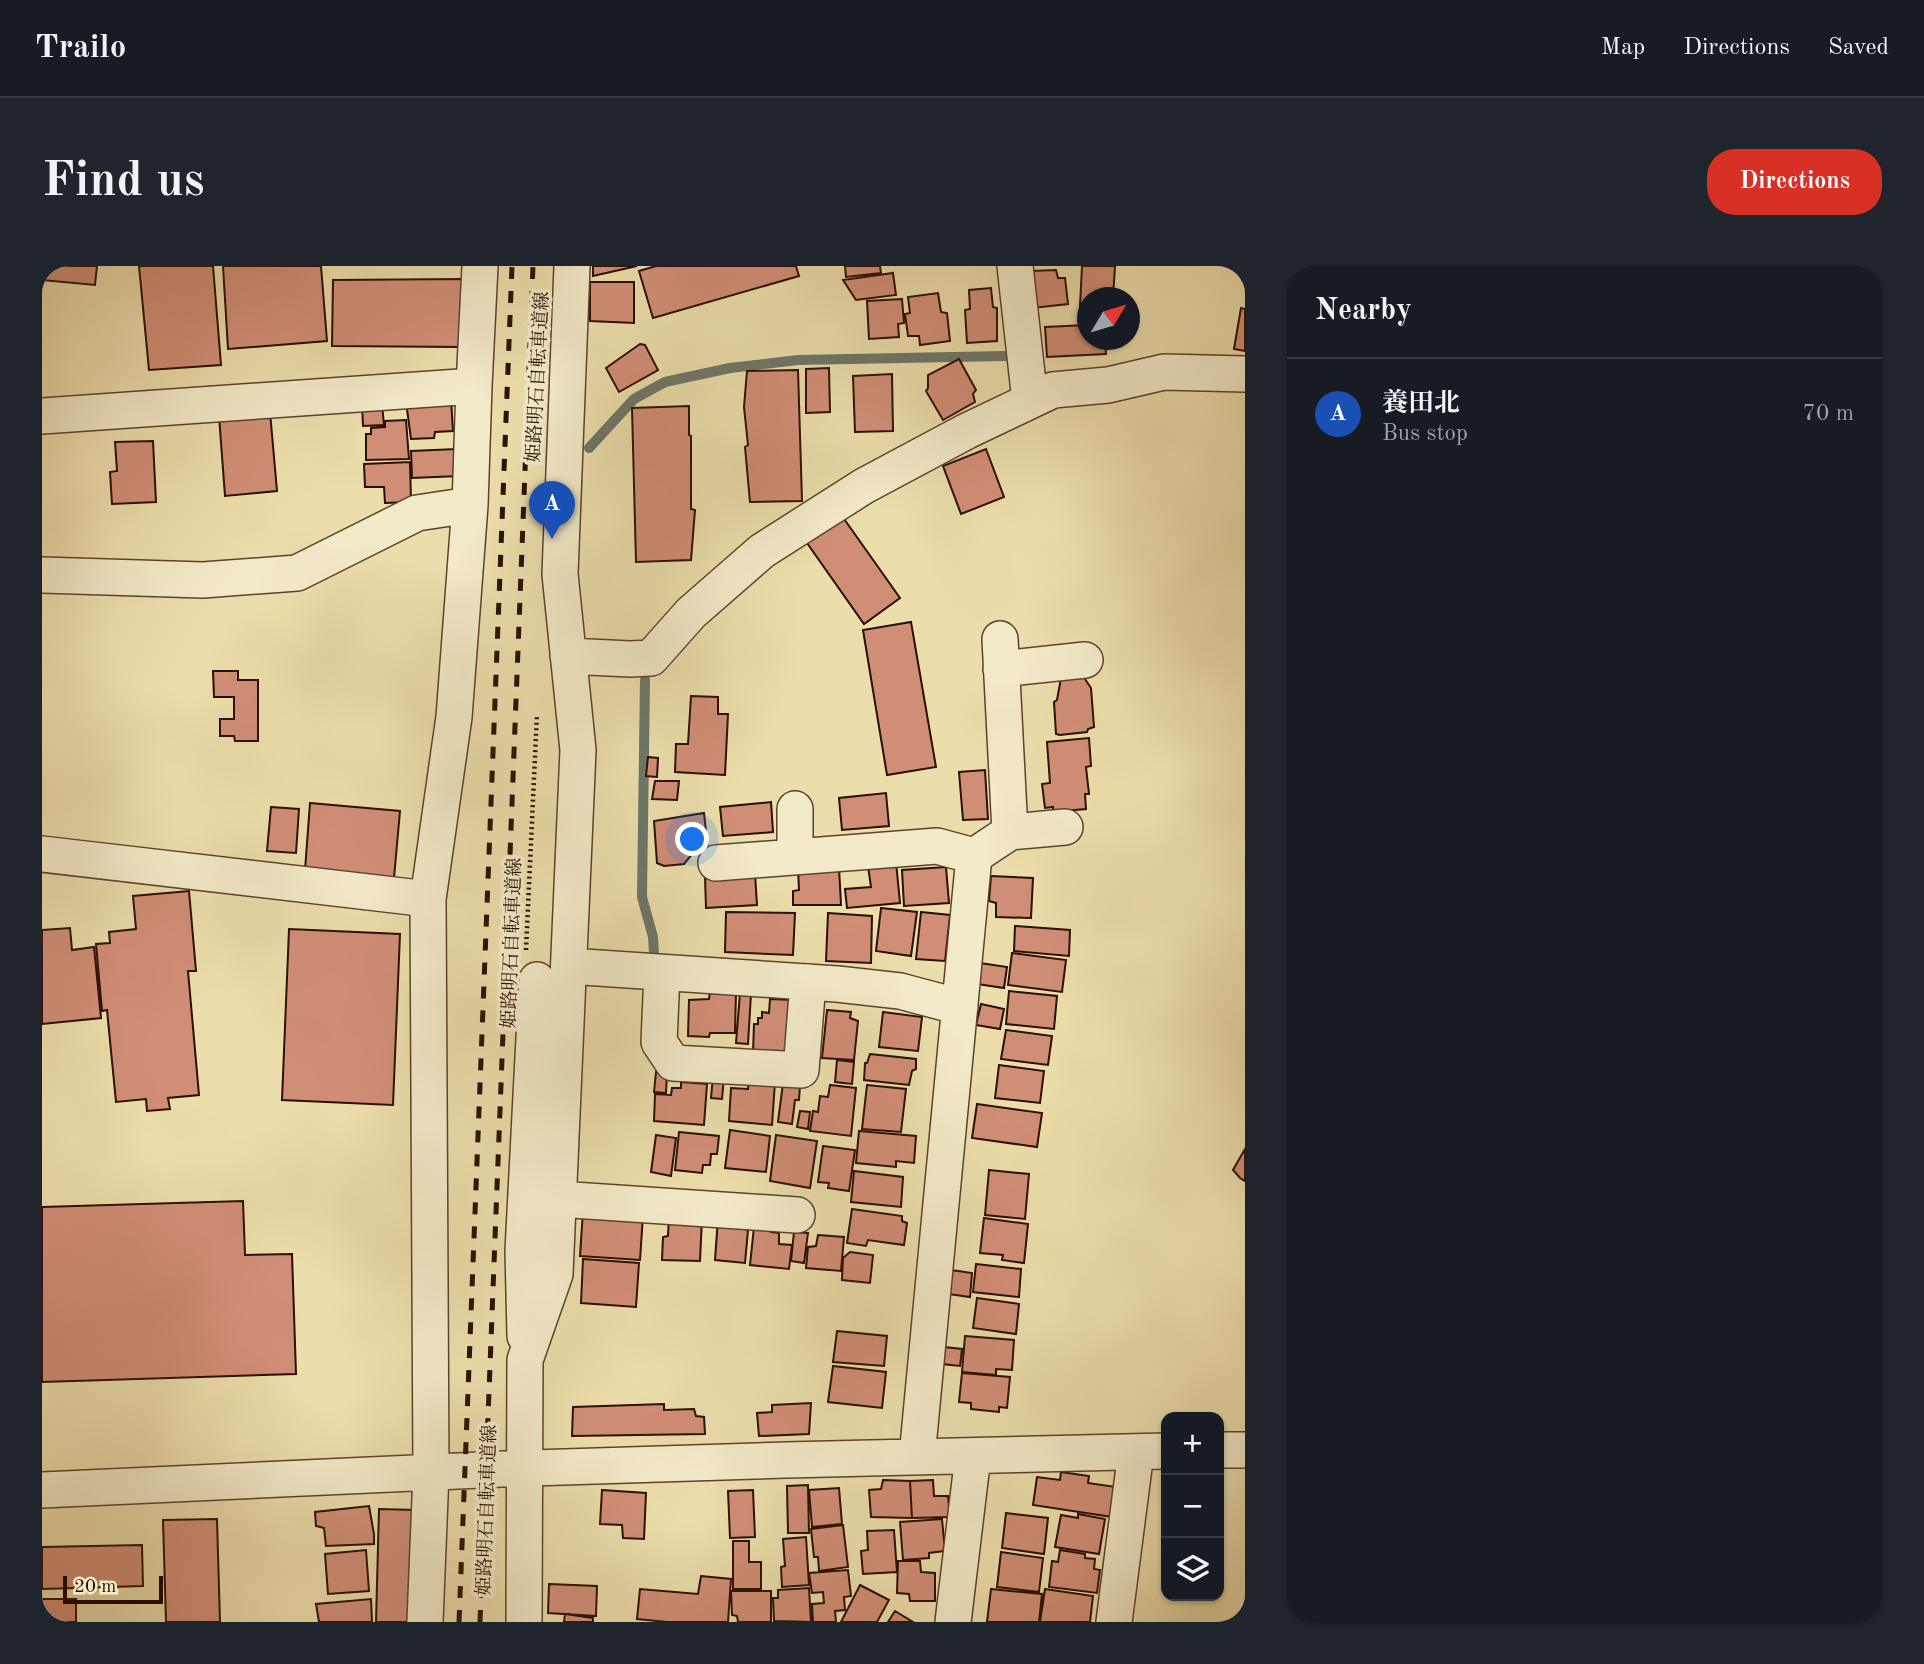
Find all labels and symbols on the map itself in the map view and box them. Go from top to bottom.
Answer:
north arrow [1077,287,1140,350]
street label: 姫路明石自転車道線 [522,291,553,463]
pin: A [529,481,575,539]
your location [675,822,709,856]
street label: 姫路明石自転車道線 [498,857,525,1029]
street label: 姫路明石自転車道線 [473,1424,500,1596]
scale bar [63,1573,163,1605]

